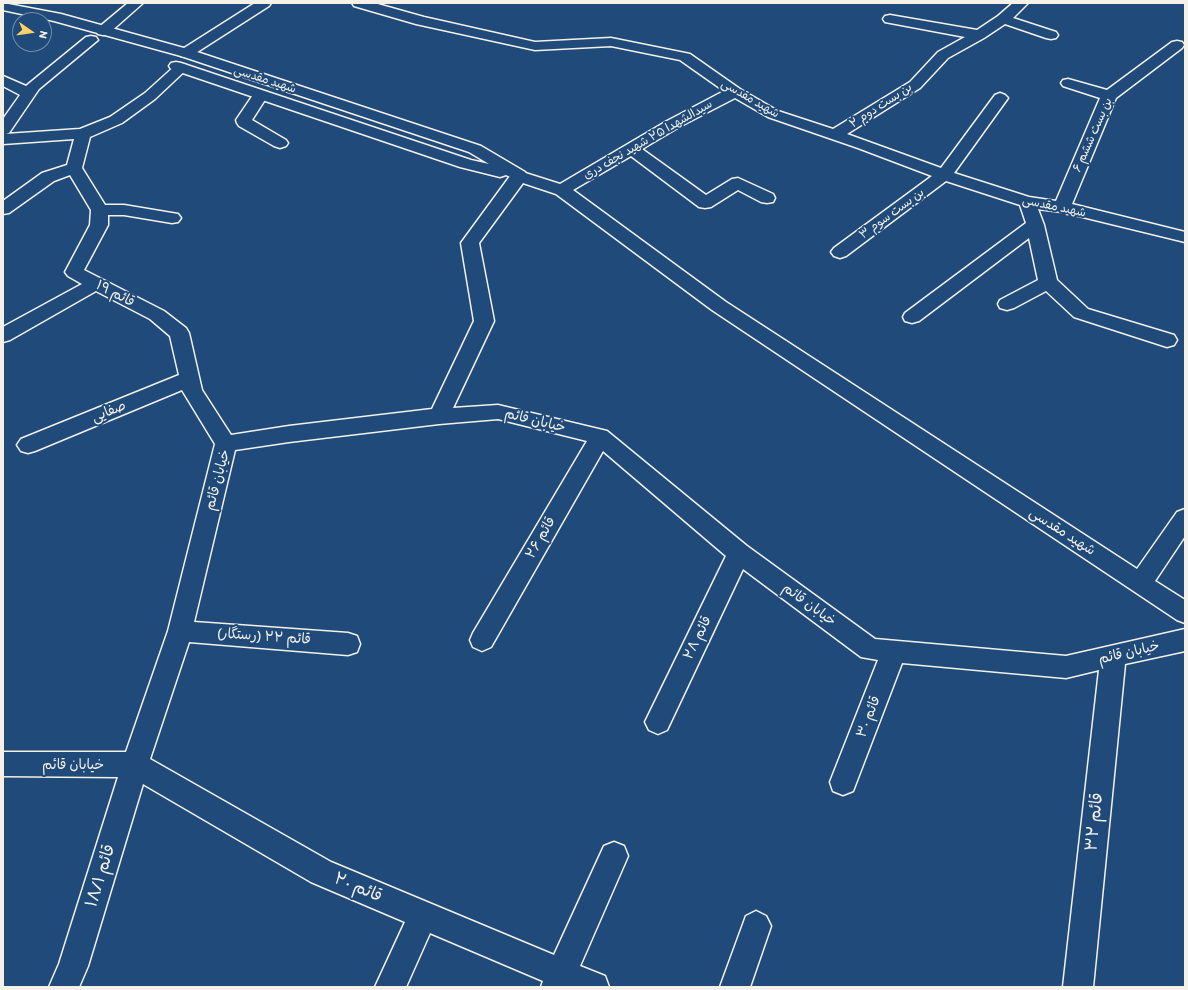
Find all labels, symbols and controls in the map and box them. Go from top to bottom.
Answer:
north arrow [12,12,52,52]
text: N [36,30,50,40]
street label: شهید مقدسی [232,63,298,97]
street label: شهید مقدسی [718,77,782,121]
street label: بن بست دوم ۲ [847,80,915,132]
street label: بن بست ششم ۶ [1070,96,1116,174]
street label: سیدالشهدا ۲۵ شهید نجف دری [581,97,715,183]
street label: بن بست سوم ۳ [857,186,927,242]
street label: شهید مقدسی [1021,193,1087,221]
street label: قائم ۱۹ [93,277,137,311]
street label: صفایی [89,398,129,426]
street label: خیابان قائم [503,405,567,437]
street label: خیابان قائم [202,448,234,512]
street label: شهید مقدسی [1026,504,1098,560]
street label: قائم ۲۶ [522,514,560,562]
street label: خیابان قائم [779,580,839,630]
street label: قائم ۲۸ [680,613,716,663]
street label: قائم ۲۲ (رستگار) [217,625,311,649]
street label: خیابان قائم [1097,638,1161,668]
street label: قائم ۳۰ [853,694,885,740]
street label: خیابان قائم [42,757,104,773]
street label: قائم ۳۲ [1082,792,1108,852]
street label: قائم ۱۸/۱ [82,842,120,910]
street label: قائم ۲۰ [331,869,385,907]

